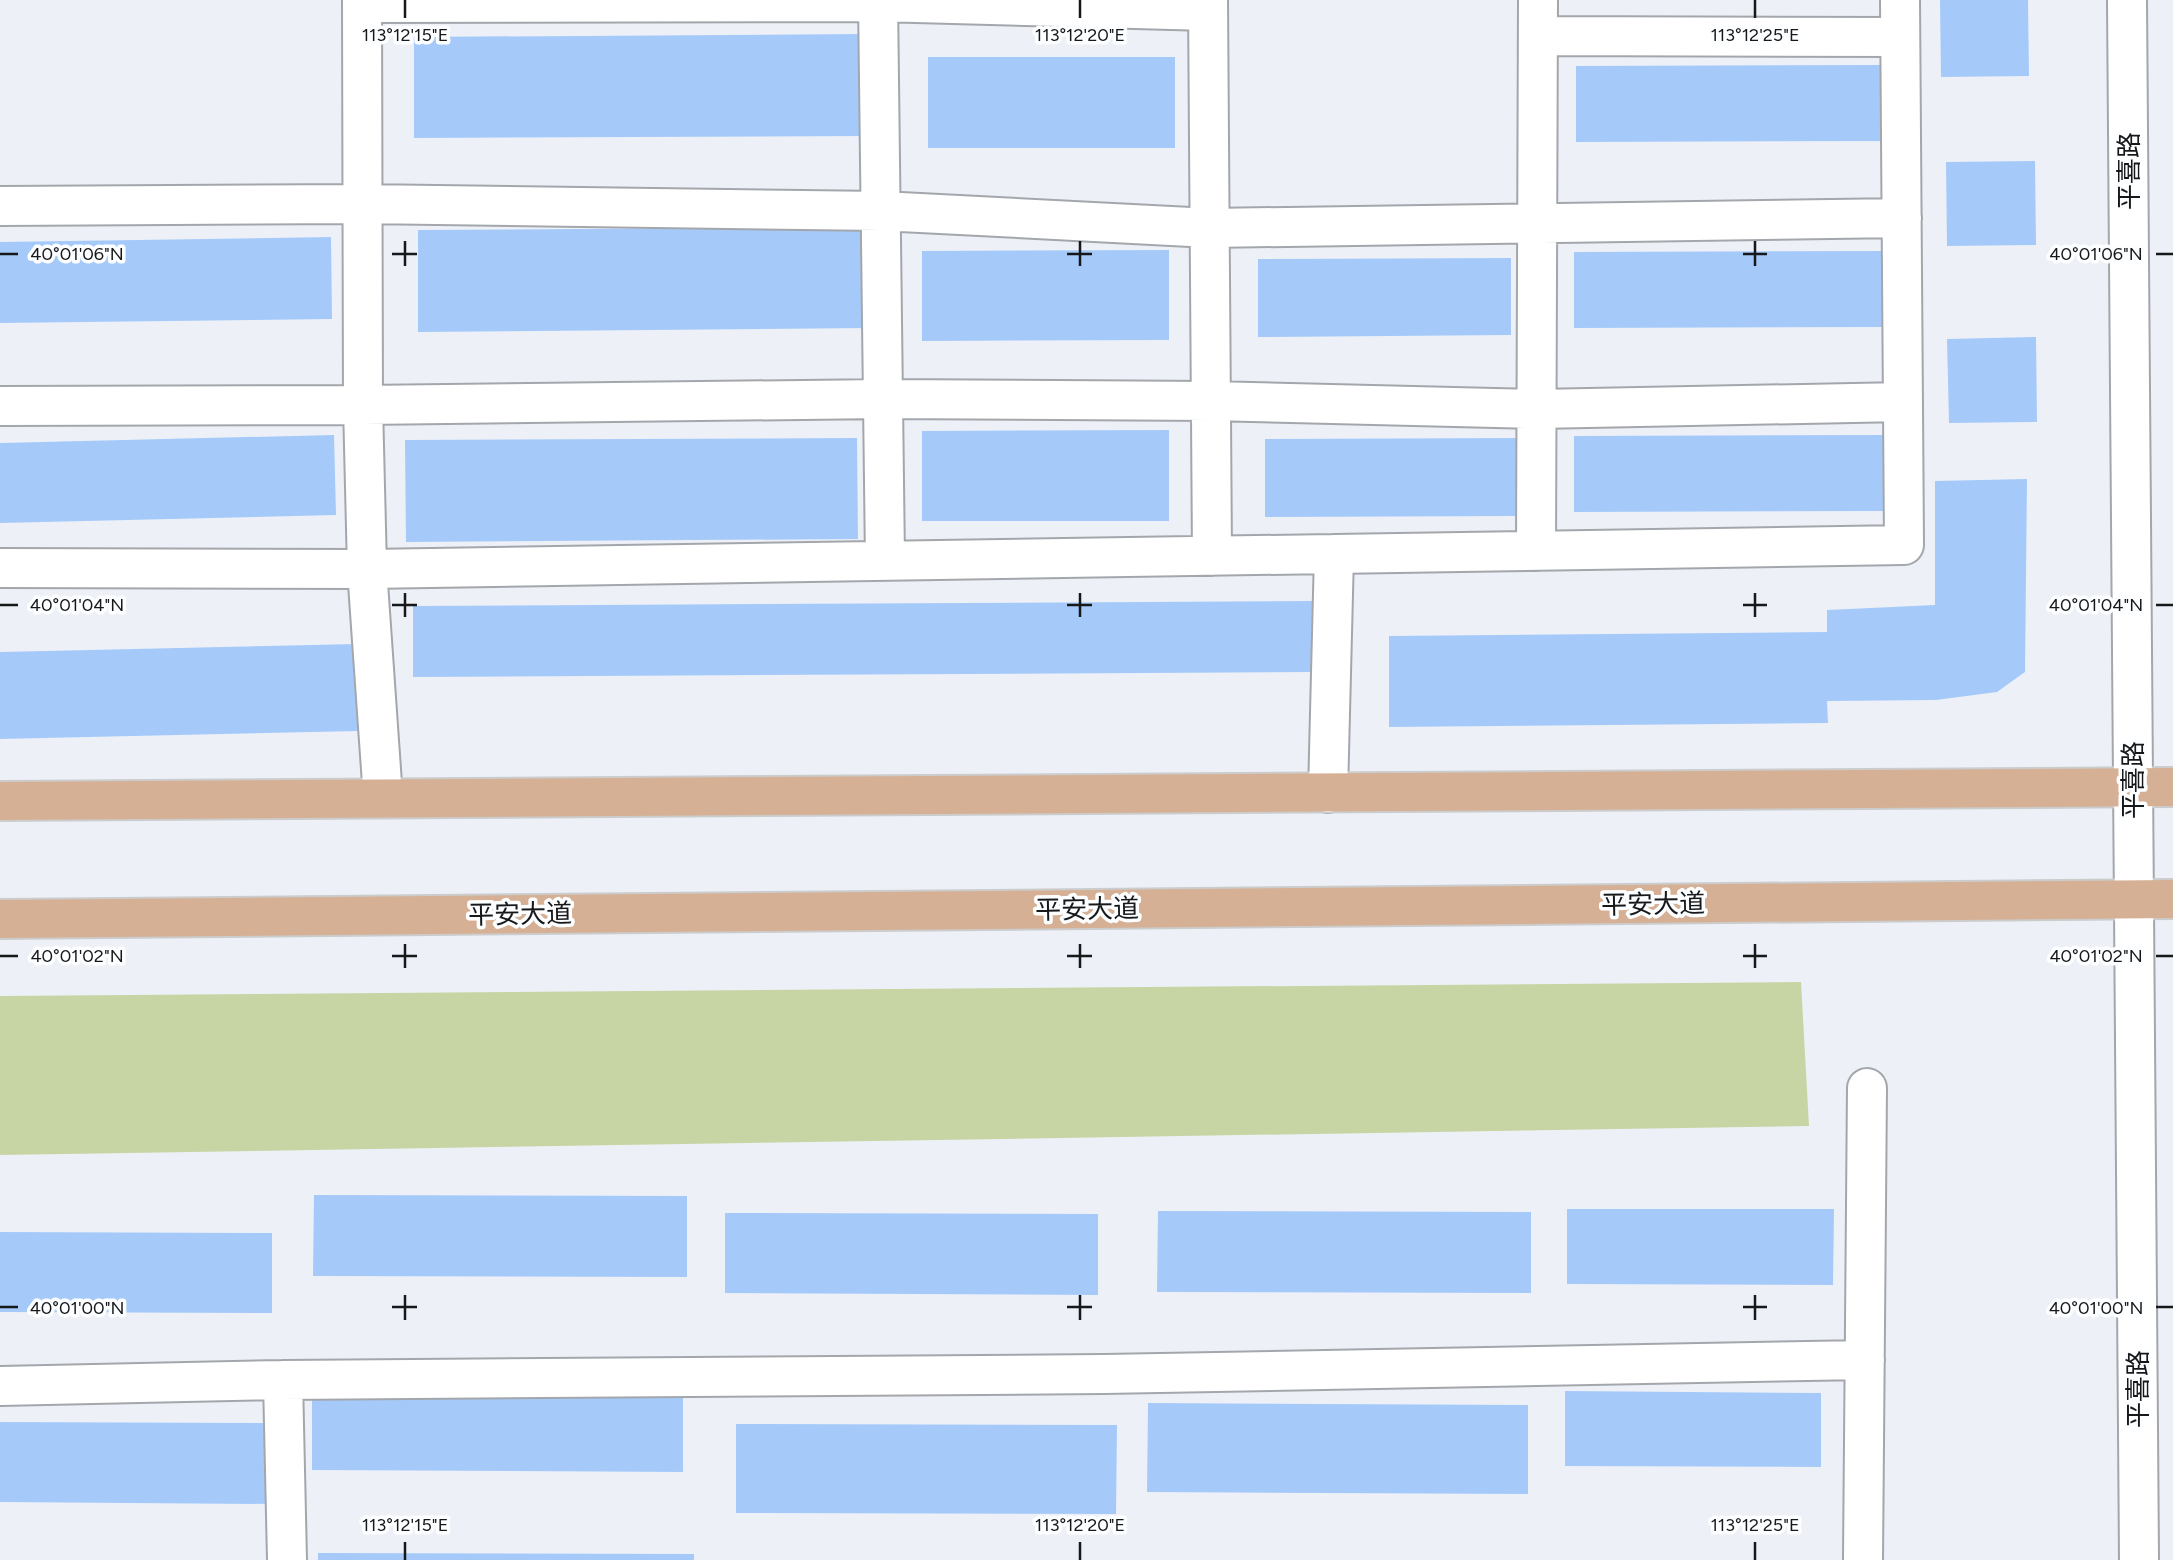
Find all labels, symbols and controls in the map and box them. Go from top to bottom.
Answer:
text: 113°12'15"E [362,24,448,46]
text: 113°12'20"E [1035,24,1125,46]
text: 113°12'25"E [1710,24,1800,46]
street label: 平喜路 [2113,132,2145,210]
text: 40°01'06"N [30,243,124,265]
text: 40°01'06"N [2049,243,2143,265]
text: 40°01'04"N [30,594,124,616]
text: 40°01'04"N [2049,594,2143,616]
street label: 平喜路 [2117,741,2149,819]
street label: 平安大道 [1601,887,1705,921]
street label: 平安大道 [1035,892,1139,926]
street label: 平安大道 [468,897,572,931]
text: 40°01'02"N [30,945,124,967]
text: 40°01'02"N [2049,945,2143,967]
text: 40°01'00"N [30,1297,124,1319]
text: 40°01'00"N [2049,1297,2143,1319]
street label: 平喜路 [2122,1350,2154,1428]
text: 113°12'15"E [362,1514,448,1536]
text: 113°12'20"E [1035,1514,1125,1536]
text: 113°12'25"E [1710,1514,1800,1536]

